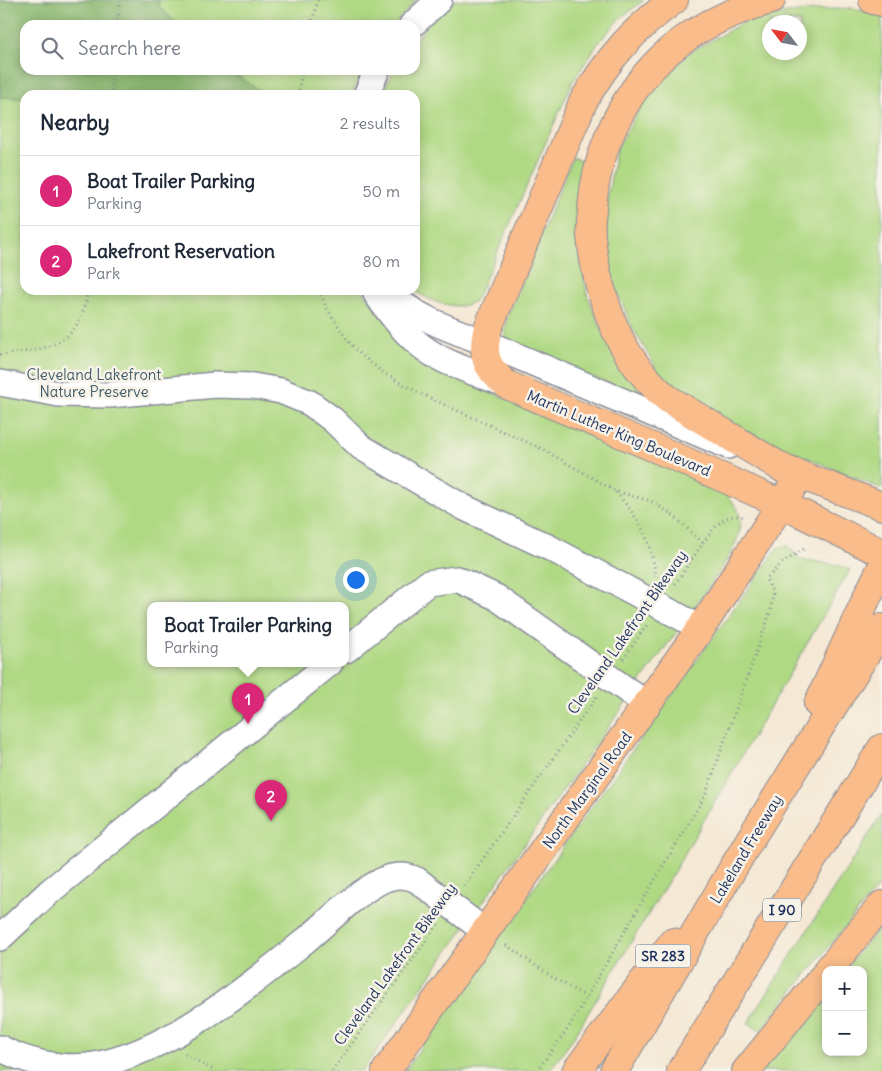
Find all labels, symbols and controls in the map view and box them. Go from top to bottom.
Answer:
north arrow [762,15,807,60]
search box [20,20,420,75]
icon: search [38,34,66,62]
text: Search here [78,36,181,60]
text: Nearby [40,109,110,136]
text: 2 results [340,113,400,133]
text: Boat Trailer Parking [87,169,255,193]
text: 1 [53,181,59,201]
text: 50 m [362,181,400,201]
text: Parking [87,193,142,213]
text: Lakefront Reservation [87,239,275,263]
text: 2 [52,251,60,271]
text: 80 m [362,251,400,271]
text: Park [87,263,120,283]
park label: Cleveland Lakefront Nature Preserve [27,365,161,401]
street label: Martin Luther King Boulevard [524,386,714,480]
street label: Cleveland Lakefront Bikeway [563,546,691,718]
your location [343,567,369,593]
popup [147,602,349,667]
text: Boat Trailer Parking [164,613,332,637]
text: Parking [164,637,219,657]
pin: 1 [232,683,264,724]
street label: North Marginal Road [538,728,636,852]
pin: 2 [255,780,287,821]
street label: Lakeland Freeway [706,791,786,907]
street label: Cleveland Lakefront Bikeway [330,879,460,1049]
road number: I 90 [763,898,801,922]
road number: SR 283 [636,944,690,968]
map controls [822,966,867,1056]
button: + [822,966,867,1011]
button: − [822,1011,867,1056]

